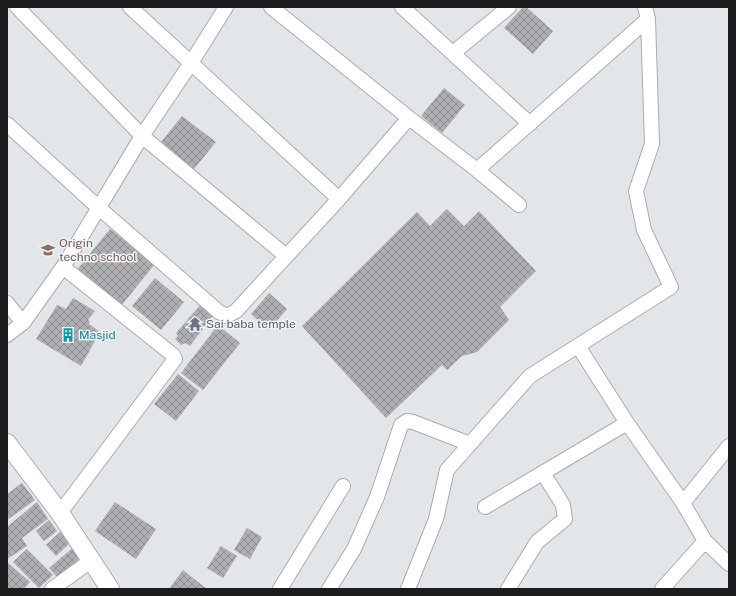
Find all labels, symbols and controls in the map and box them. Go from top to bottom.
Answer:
place label: Origin techno school [59,236,137,264]
school or university icon: Origin techno school [40,242,56,258]
temple icon: Sai baba temple [187,316,203,332]
place label: Sai baba temple [206,317,296,331]
building icon: Masjid [60,327,76,343]
place label: Masjid [79,328,116,342]

